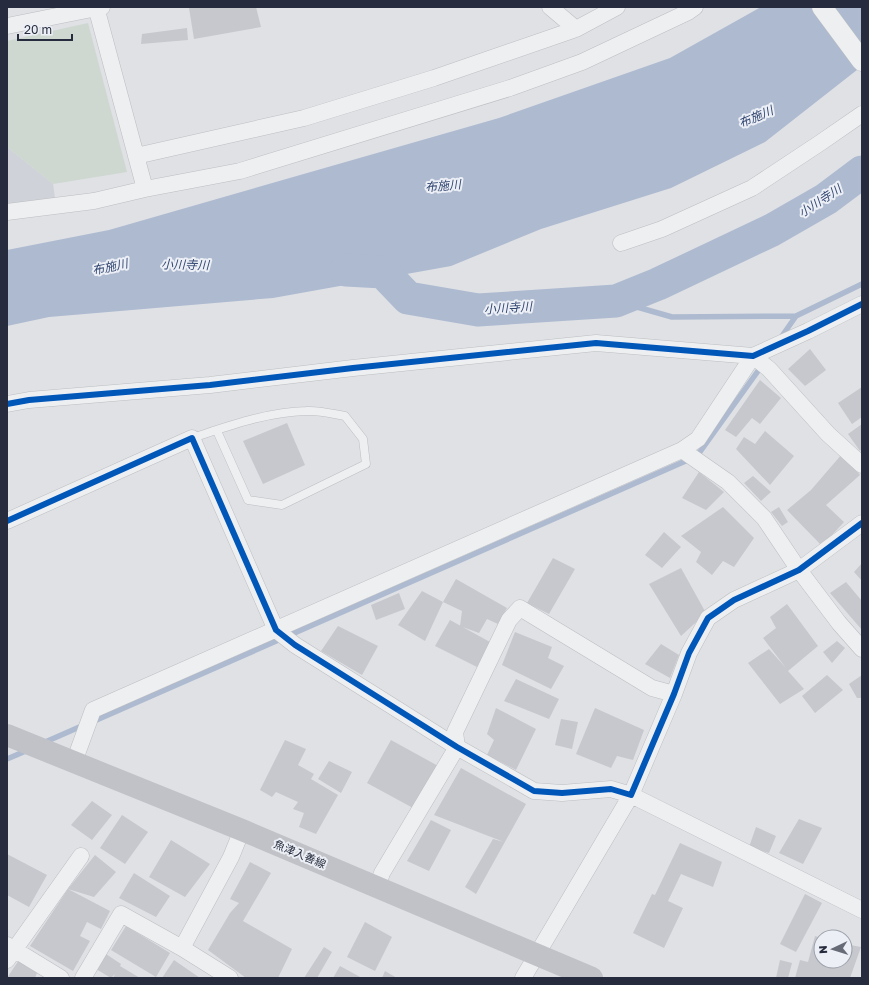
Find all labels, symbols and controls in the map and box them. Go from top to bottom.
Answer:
scale bar [18,16,72,42]
text: 20 m [24,22,52,37]
water label: 布施川 [736,102,777,130]
water label: 布施川 [424,176,464,195]
water label: 小川寺川 [796,180,846,220]
water label: 布施川 [91,255,131,278]
water label: 小川寺川 [161,257,211,272]
water label: 小川寺川 [483,298,534,317]
street label: 魚津入善線 [272,837,328,870]
north arrow [813,929,853,969]
text: N [816,945,829,954]

